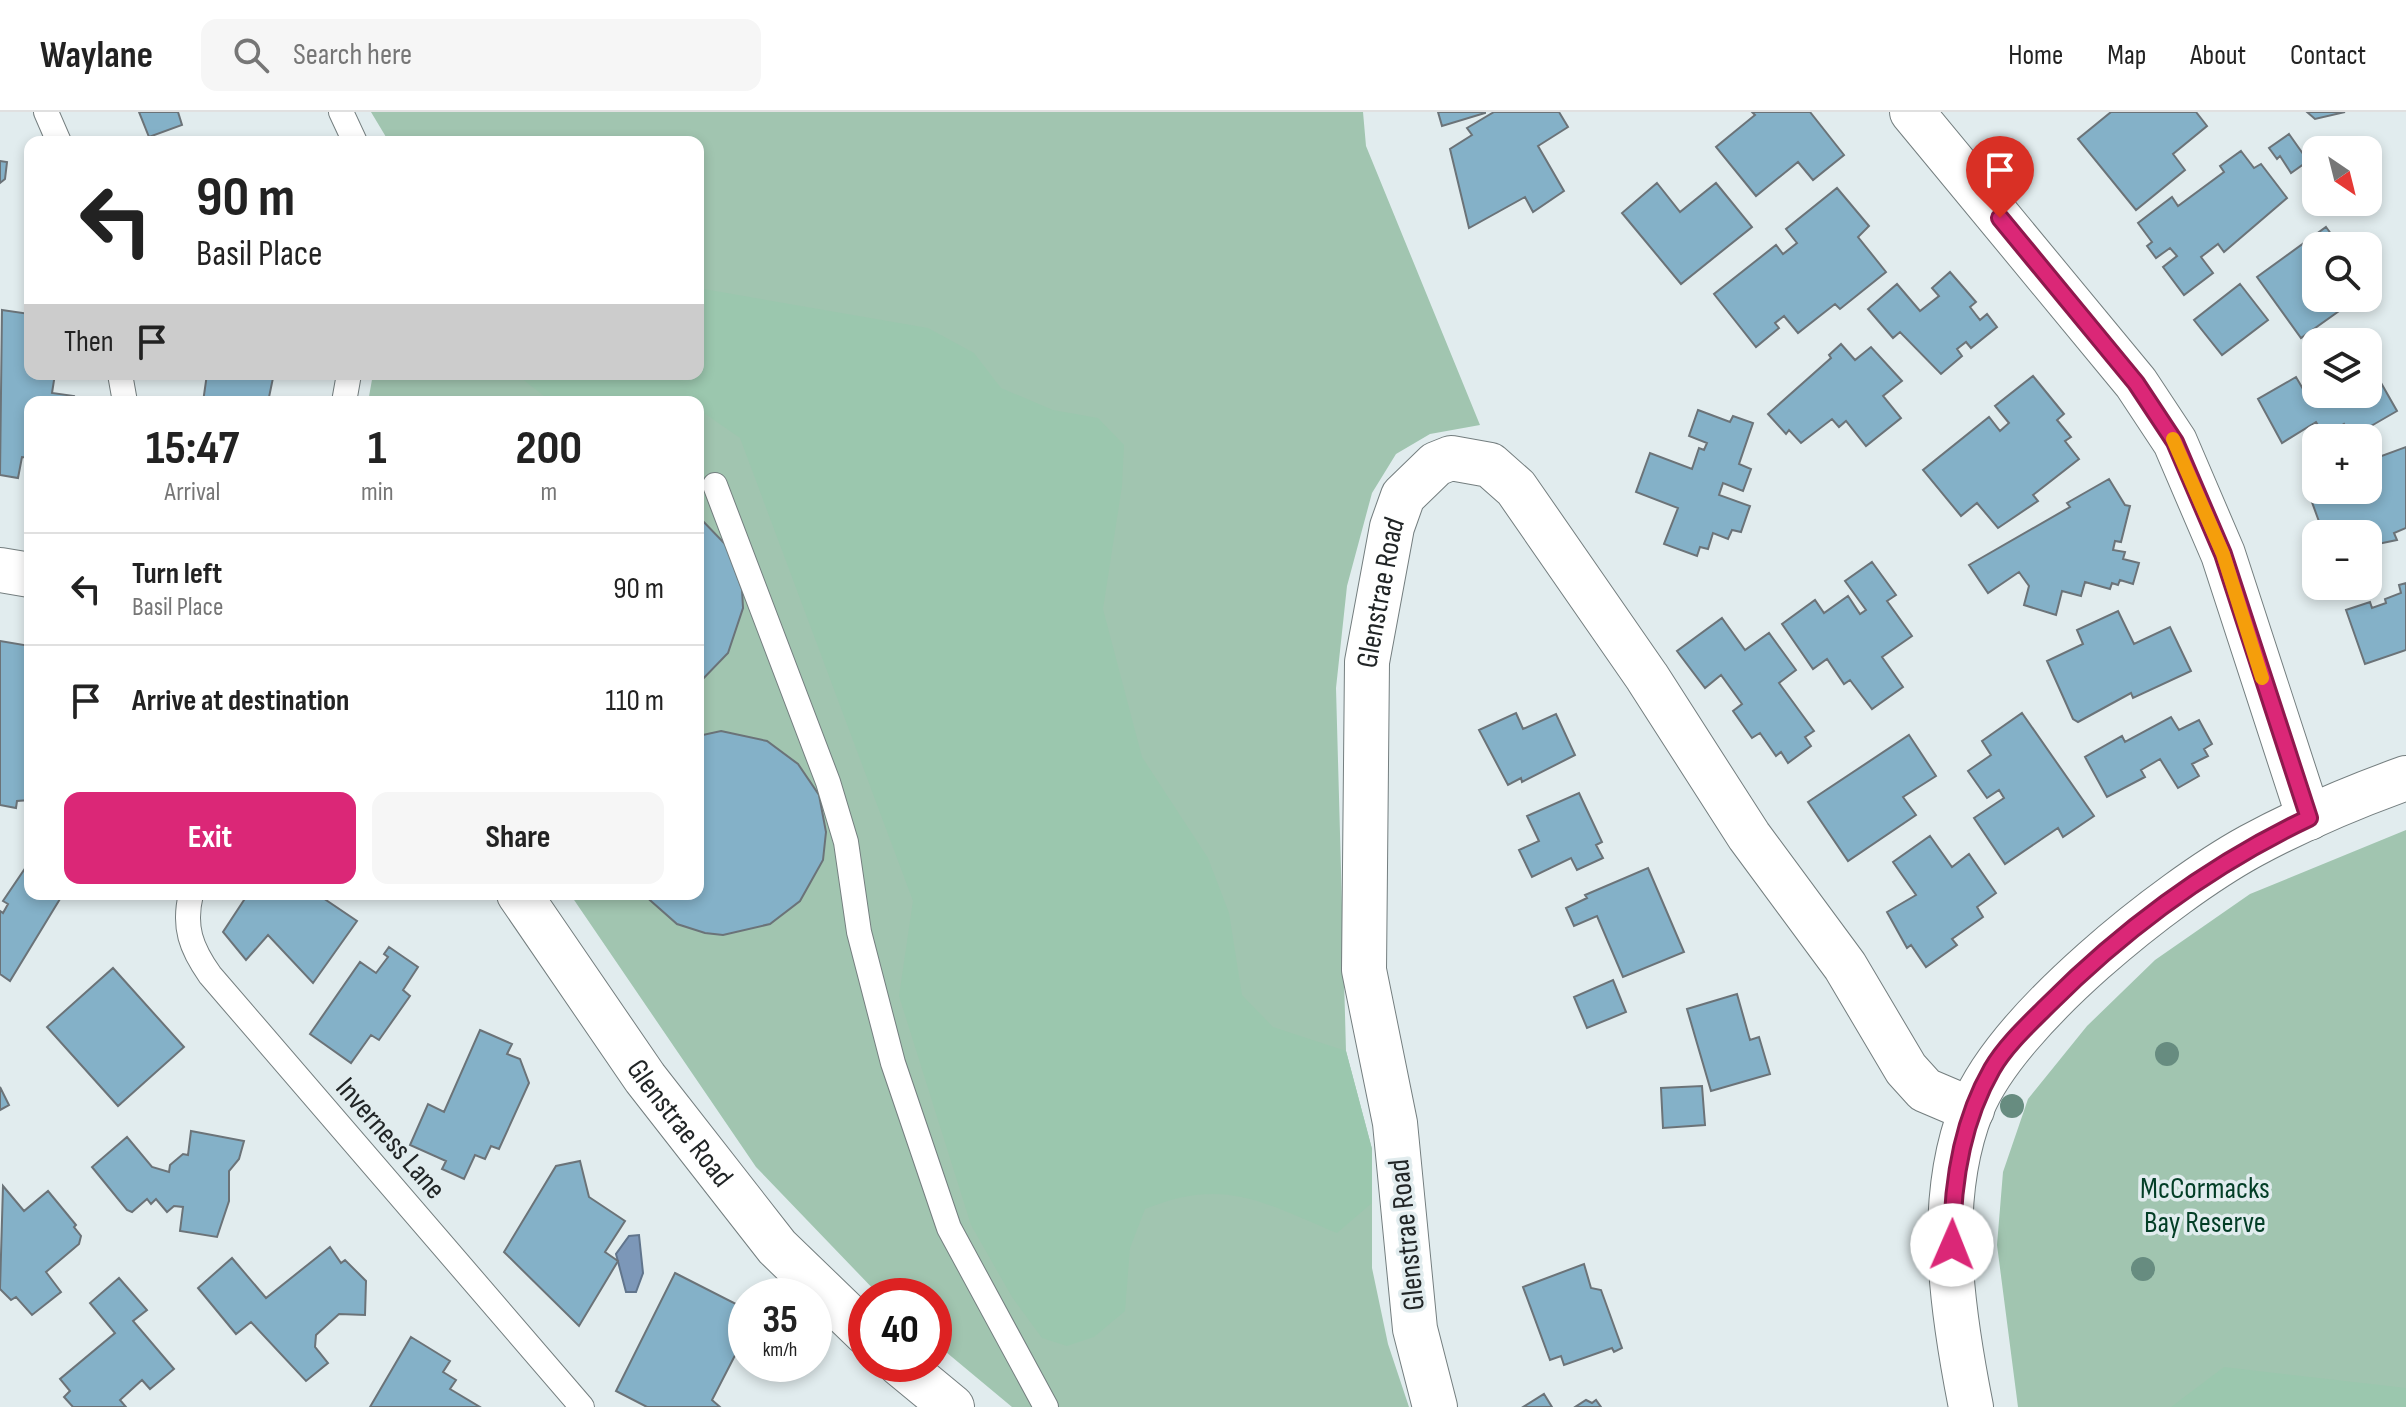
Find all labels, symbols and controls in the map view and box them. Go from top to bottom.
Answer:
search box [201,19,761,91]
text: Waylane [40,33,153,78]
icon: search [229,33,273,77]
text: Search here [293,37,412,73]
text: Home [2008,39,2063,72]
text: Map [2107,39,2146,72]
text: About [2190,39,2246,72]
text: Contact [2290,39,2366,72]
pin [1966,136,2034,218]
north arrow [2302,136,2382,216]
map controls [2302,136,2382,600]
icon: arrive [1978,148,2022,192]
text: 90 m [196,165,295,232]
icon: left [64,168,168,272]
button: search [2302,232,2382,312]
text: Basil Place [196,233,323,276]
icon: arrive [130,320,174,364]
text: Then [64,324,114,360]
button: layers [2302,328,2382,408]
text: 15:47 [146,420,239,477]
text: 1 [368,420,387,477]
text: 200 [515,420,582,477]
button: + [2302,424,2382,504]
text: Arrival [165,477,220,508]
text: min [361,477,394,508]
text: m [540,477,557,508]
street label: Glenstrae Road [1349,513,1413,671]
button: − [2302,520,2382,600]
text: Turn left [132,556,222,592]
icon: left [64,567,108,611]
text: 90 m [613,571,664,607]
text: Basil Place [132,592,223,623]
icon: arrive [64,679,108,723]
text: Arrive at destination [132,683,349,719]
text: 110 m [606,683,664,719]
button: Exit [64,792,356,884]
button: Share [372,792,664,884]
street label: Glenstrae Road [619,1053,740,1195]
street label: Inverness Lane [328,1071,453,1207]
street label: Glenstrae Road [1381,1157,1433,1312]
park label: McCormacks Bay Reserve [2140,1171,2270,1241]
position arrow [1910,1203,1994,1287]
speed limit sign: 40 [848,1278,952,1382]
text: 35 [762,1296,798,1344]
text: km/h [763,1338,797,1362]

